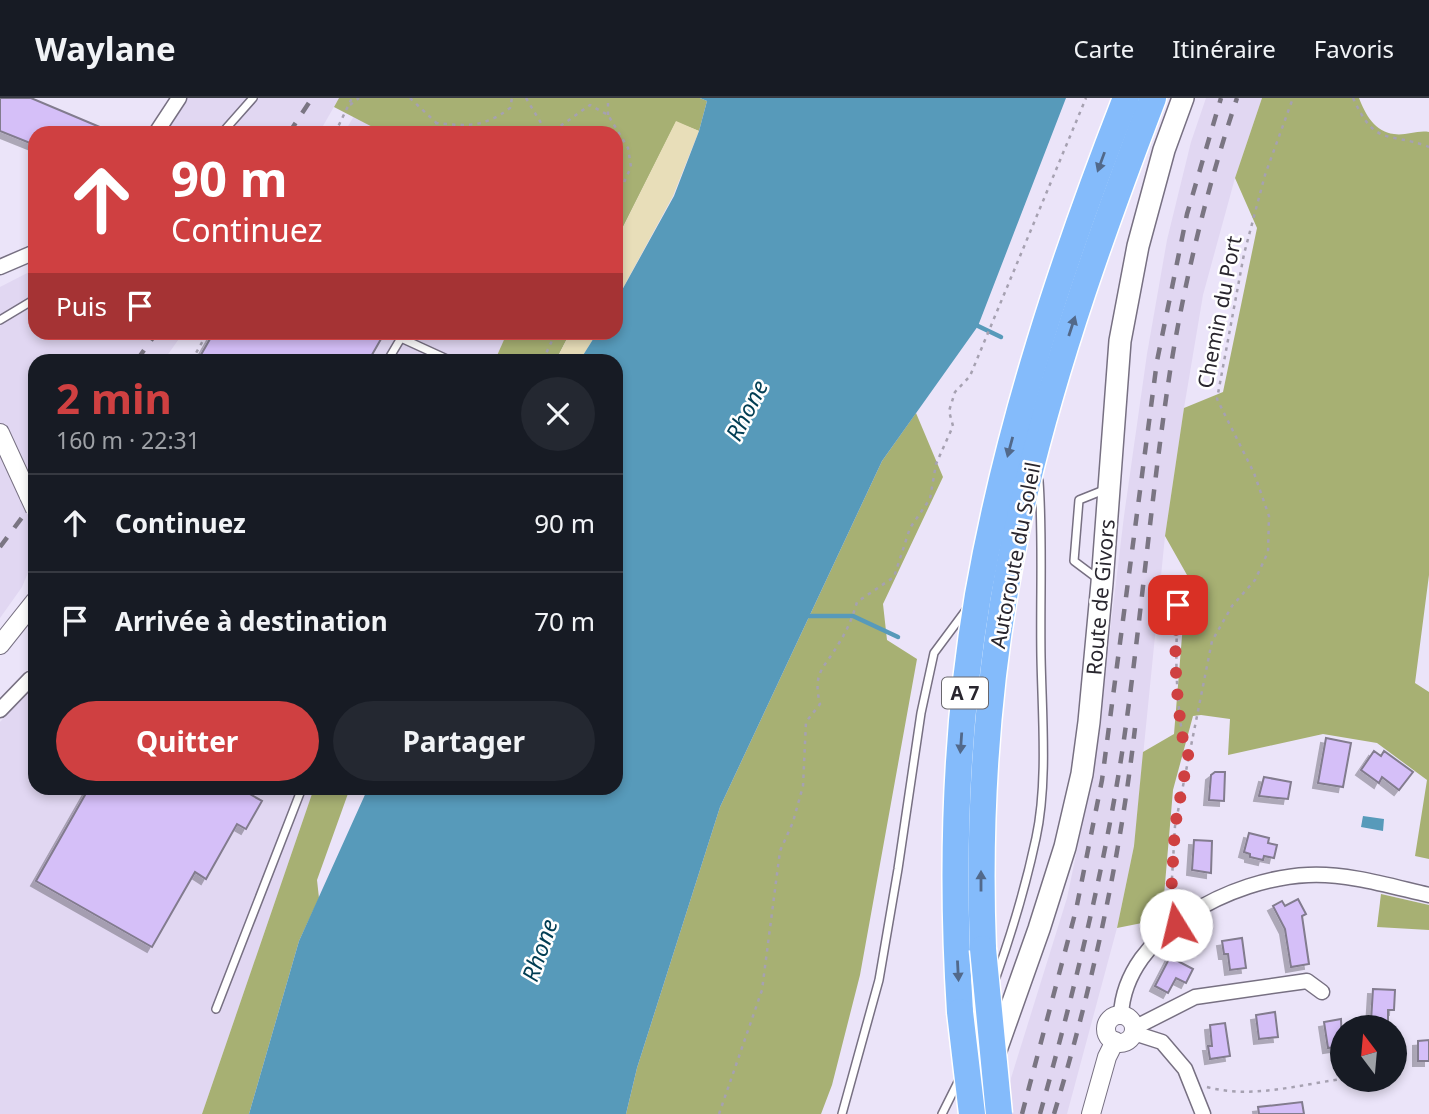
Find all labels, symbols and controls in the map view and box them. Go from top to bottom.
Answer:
text: Waylane [35,26,176,71]
text: Carte [1074,32,1134,65]
text: Itinéraire [1172,32,1276,65]
text: Favoris [1314,32,1394,65]
text: 90 m [171,145,288,211]
one-way arrow [1096,151,1107,172]
icon: ahead [56,154,147,245]
text: Continuez [171,208,323,251]
street label: Chemin du Port [1191,233,1248,391]
icon: arrive [121,287,159,325]
text: Puis [56,288,107,324]
one-way arrow [1067,316,1078,337]
text: 2 min [56,369,172,426]
water label: Rhone [717,374,775,446]
button: close [521,377,595,451]
text: 160 m · 22:31 [56,424,200,456]
one-way arrow [1004,436,1015,458]
street label: Autoroute du Soleil [983,459,1047,651]
icon: ahead [56,504,94,542]
text: Continuez [115,505,246,541]
text: 90 m [534,505,595,541]
street label: Route de Givors [1079,518,1121,676]
pin [1148,575,1208,635]
icon: arrive [1159,586,1197,624]
icon: arrive [56,602,94,640]
text: Arrivée à destination [115,603,388,639]
text: 70 m [534,603,595,639]
road number: A 7 [942,678,988,708]
button: Quitter [56,701,319,781]
button: Partager [333,701,595,781]
one-way arrow [955,733,966,755]
one-way arrow [975,870,987,892]
position arrow [1139,888,1213,962]
water label: Rhone [513,914,565,986]
one-way arrow [952,960,963,982]
north arrow [1330,1015,1407,1092]
map controls [1330,1015,1407,1092]

